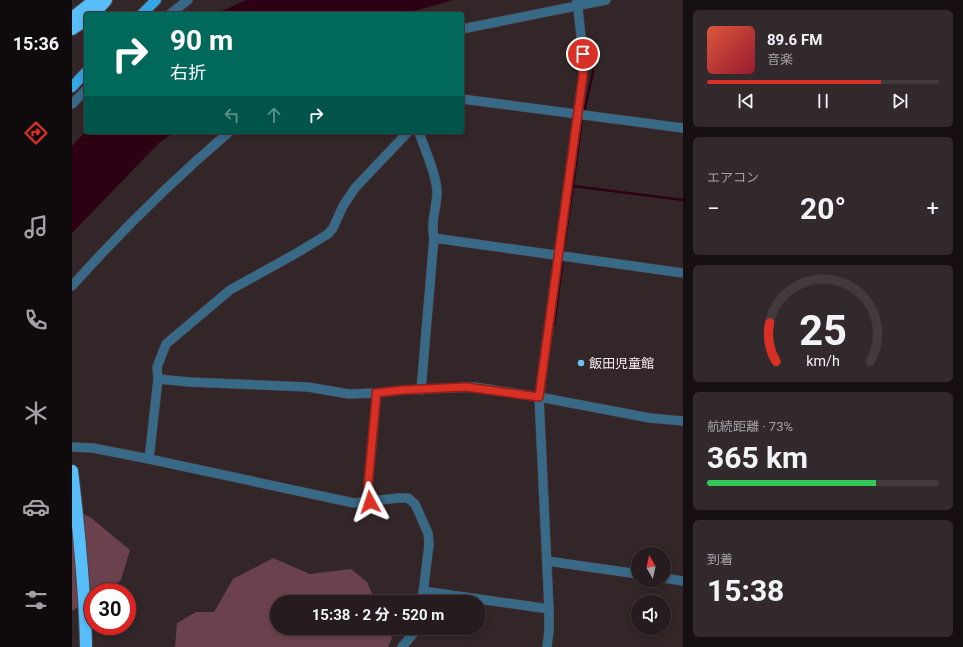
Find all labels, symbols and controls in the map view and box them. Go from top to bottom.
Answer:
text: 90 m [170,24,233,57]
icon: right [104,28,156,80]
text: 89.6 FM [767,31,822,49]
text: 15:36 [13,33,59,54]
pin [566,37,600,71]
icon: arrive [572,43,594,65]
text: 音楽 [767,52,793,67]
text: 右折 [170,62,206,83]
icon: previous [735,90,757,112]
icon: pause [812,90,834,112]
icon: next [889,90,911,112]
icon: left [221,104,243,126]
icon: ahead [263,104,285,126]
icon: right [305,104,327,126]
icon: directions [22,119,50,147]
text: エアコン [707,170,759,185]
text: 20° [800,191,846,226]
text: − [707,196,720,221]
text: + [927,196,939,221]
icon: music [22,213,50,241]
text: 25 [799,305,847,354]
icon: phone [22,306,50,334]
text: km/h [806,352,840,368]
place label: 飯田児童館 [589,356,654,371]
marker: 飯田児童館 [576,358,586,368]
icon: climate [22,399,50,427]
text: 航続距離 · 73% [707,419,793,434]
text: 365 km [707,440,808,475]
position arrow [349,481,391,523]
icon: car [22,493,50,521]
north arrow [631,547,671,587]
map controls [631,547,671,635]
text: 到着 [707,552,733,567]
text: 15:38 [707,573,784,608]
speed limit sign: 30 [84,583,136,635]
icon: filters [22,586,50,614]
button: sound [631,595,671,635]
text: 15:38 · 2 分 · 520 m [312,606,444,624]

